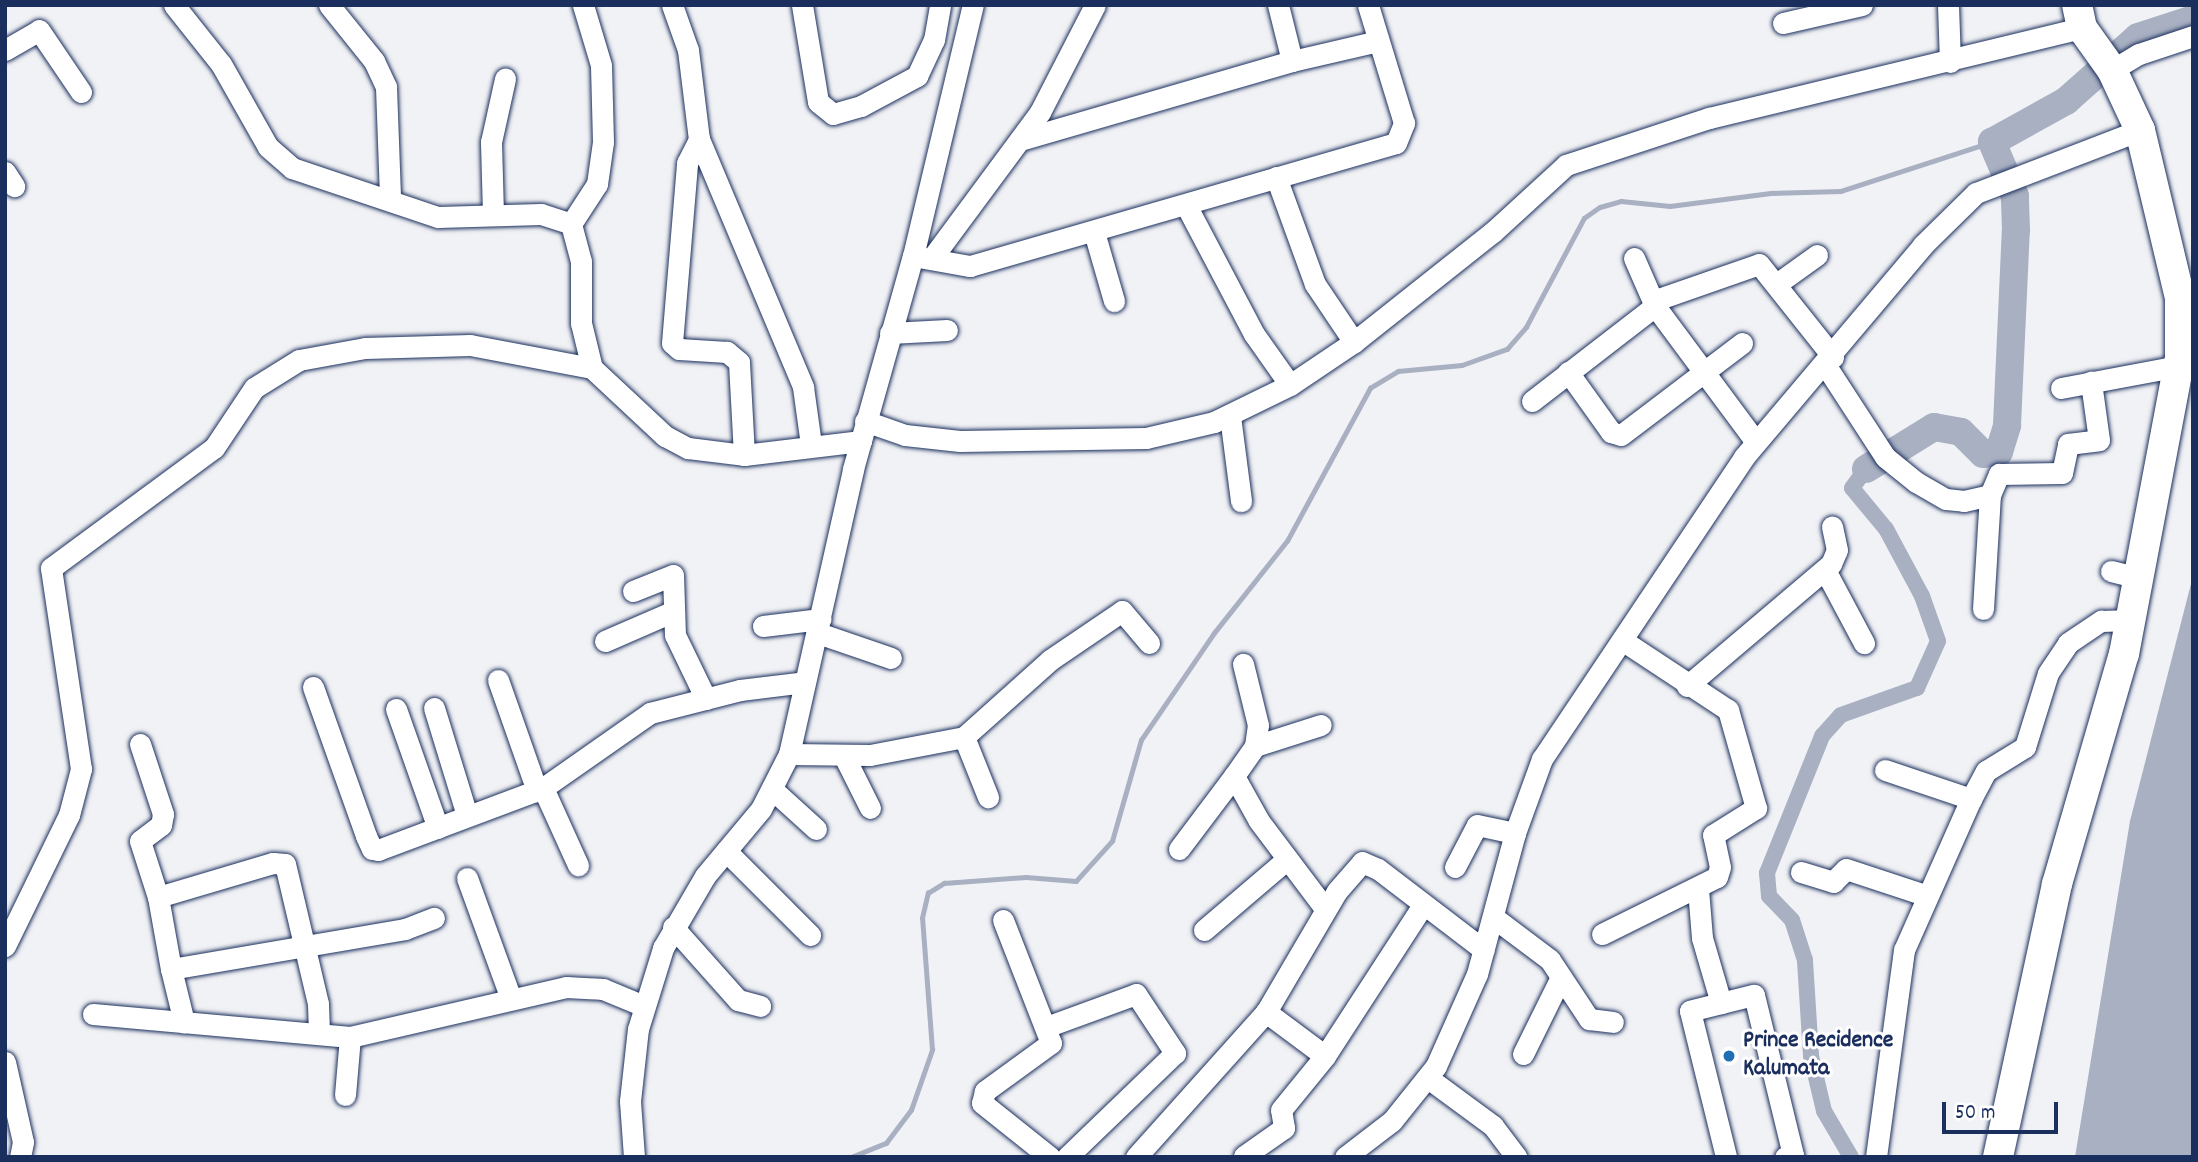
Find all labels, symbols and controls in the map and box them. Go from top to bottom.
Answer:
place label: Prince Recidence Kalumata [1743,1028,1893,1084]
marker: Prince Recidence Kalumata [1721,1048,1737,1064]
scale bar [1946,1088,2062,1132]
text: 50 m [1955,1099,1995,1129]

